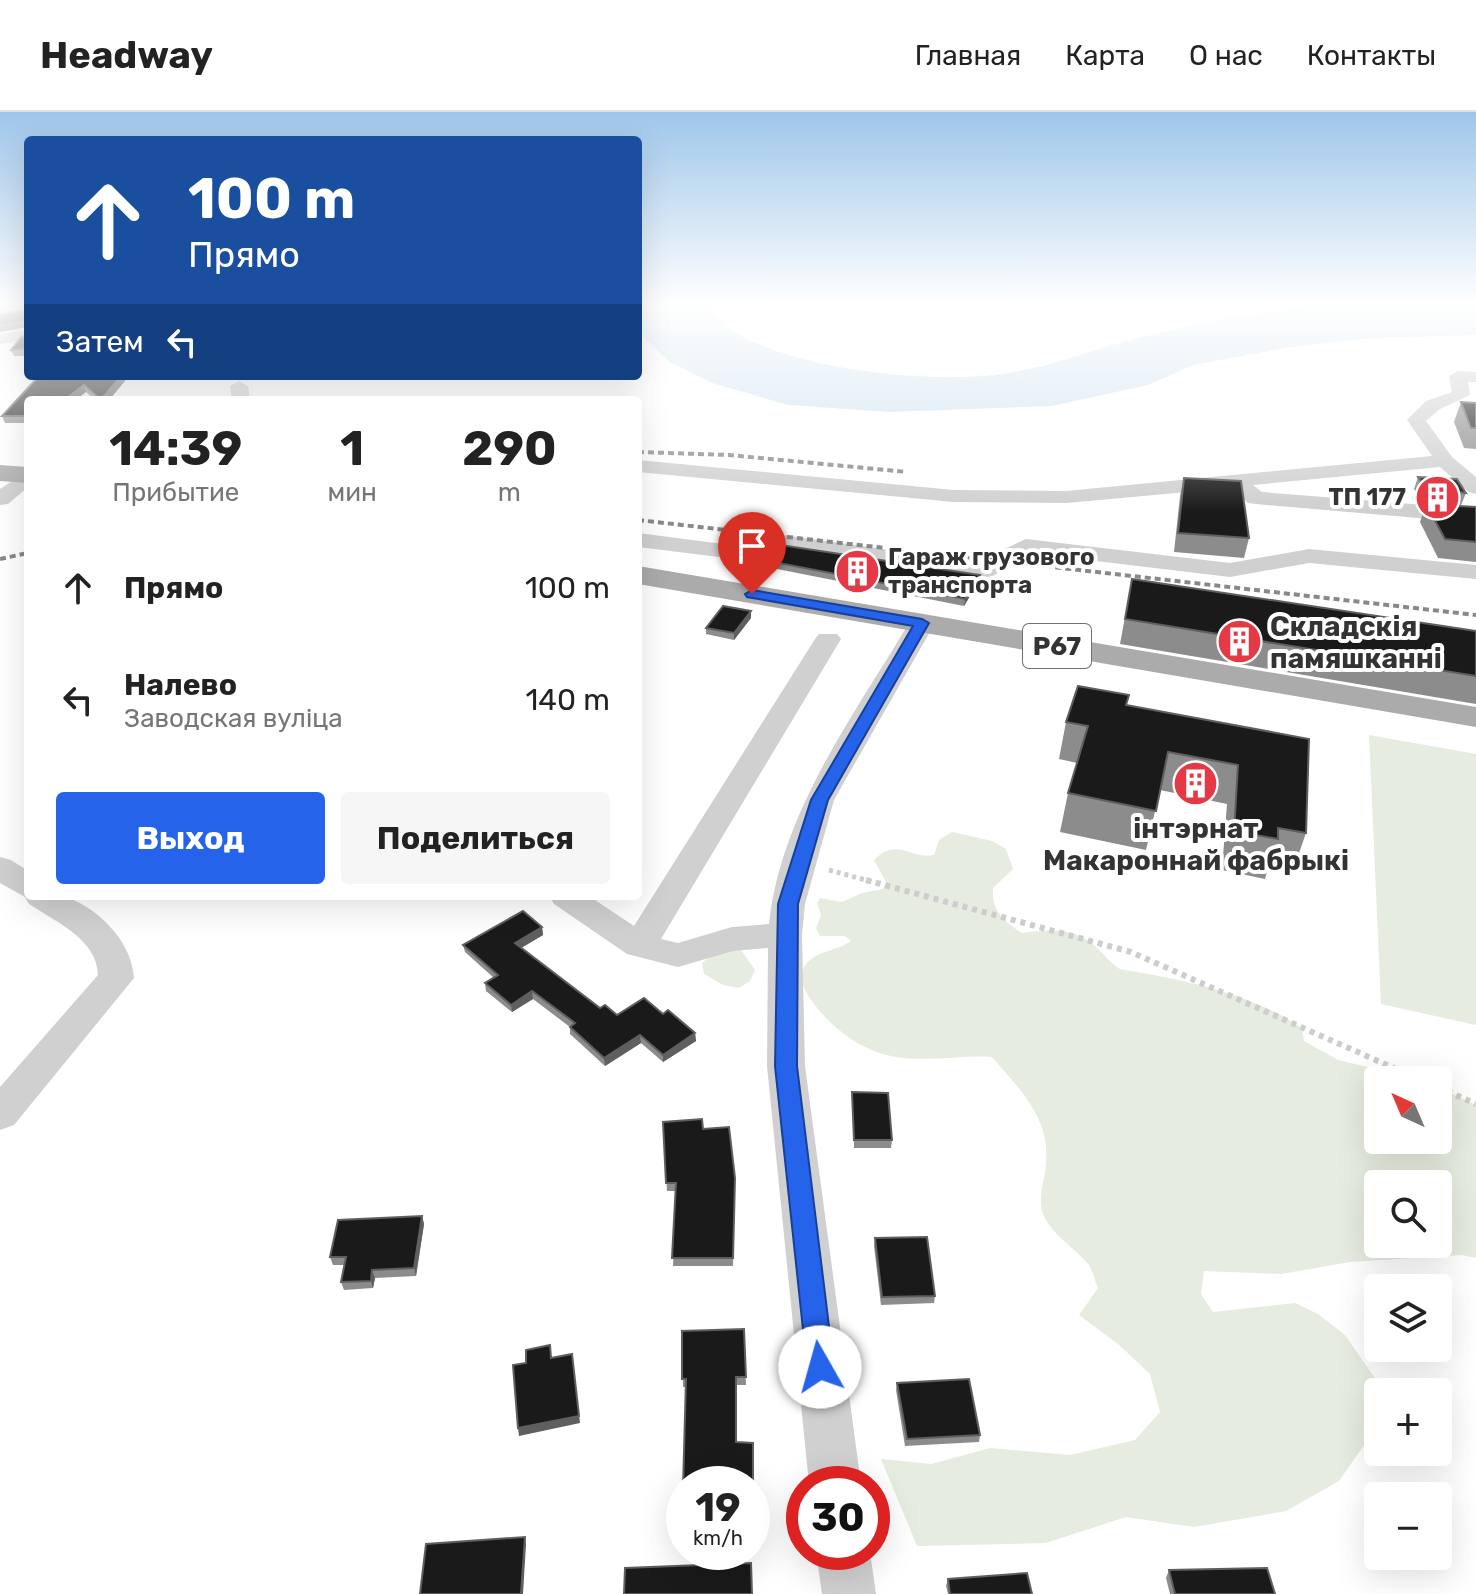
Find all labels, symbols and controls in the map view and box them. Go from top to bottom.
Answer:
text: Headway [40,32,213,78]
text: Главная [915,39,1021,72]
text: Карта [1065,39,1145,72]
text: О нас [1189,39,1263,72]
text: Контакты [1307,39,1436,72]
text: 100 m [188,166,355,232]
icon: ahead [56,168,160,272]
text: Прямо [188,233,300,276]
icon: left [160,320,204,364]
text: Затем [56,324,144,360]
text: 14:39 [109,420,242,477]
text: 1 [340,420,364,477]
text: 290 [462,420,557,477]
building icon: ТП 177 [1413,473,1461,521]
text: Прибытие [112,477,239,508]
text: мин [328,477,377,508]
text: m [498,477,521,508]
place label: ТП 177 [1328,483,1406,511]
pin [718,512,786,594]
icon: arrive [730,524,774,568]
place label: Гараж грузового транспорта [888,543,1095,599]
building icon: Гараж грузового транспорта [833,547,881,595]
icon: ahead [56,566,100,610]
text: Прямо [124,570,223,606]
text: 100 m [525,570,610,606]
place label: Складскія памяшканні [1270,610,1442,675]
building icon: Складскія памяшканні [1215,618,1263,666]
road number: Р67 [1023,624,1091,668]
text: Налево [124,667,237,703]
icon: left [56,678,100,722]
text: 140 m [525,682,610,718]
text: Заводская вуліца [124,703,343,734]
building icon: інтэрнат Макароннай фабрыкі [1172,759,1220,807]
button: Выход [56,792,325,884]
button: Поделиться [341,792,610,884]
place label: інтэрнат Макароннай фабрыкі [1043,812,1349,877]
north arrow [1364,1066,1452,1154]
map controls [1364,1066,1452,1570]
button: search [1364,1170,1452,1258]
button: layers [1364,1274,1452,1362]
position arrow [778,1325,862,1409]
button: + [1364,1378,1452,1466]
speed limit sign: 30 [786,1466,890,1570]
button: − [1364,1482,1452,1570]
text: 19 [695,1484,741,1531]
text: km/h [693,1526,743,1550]

